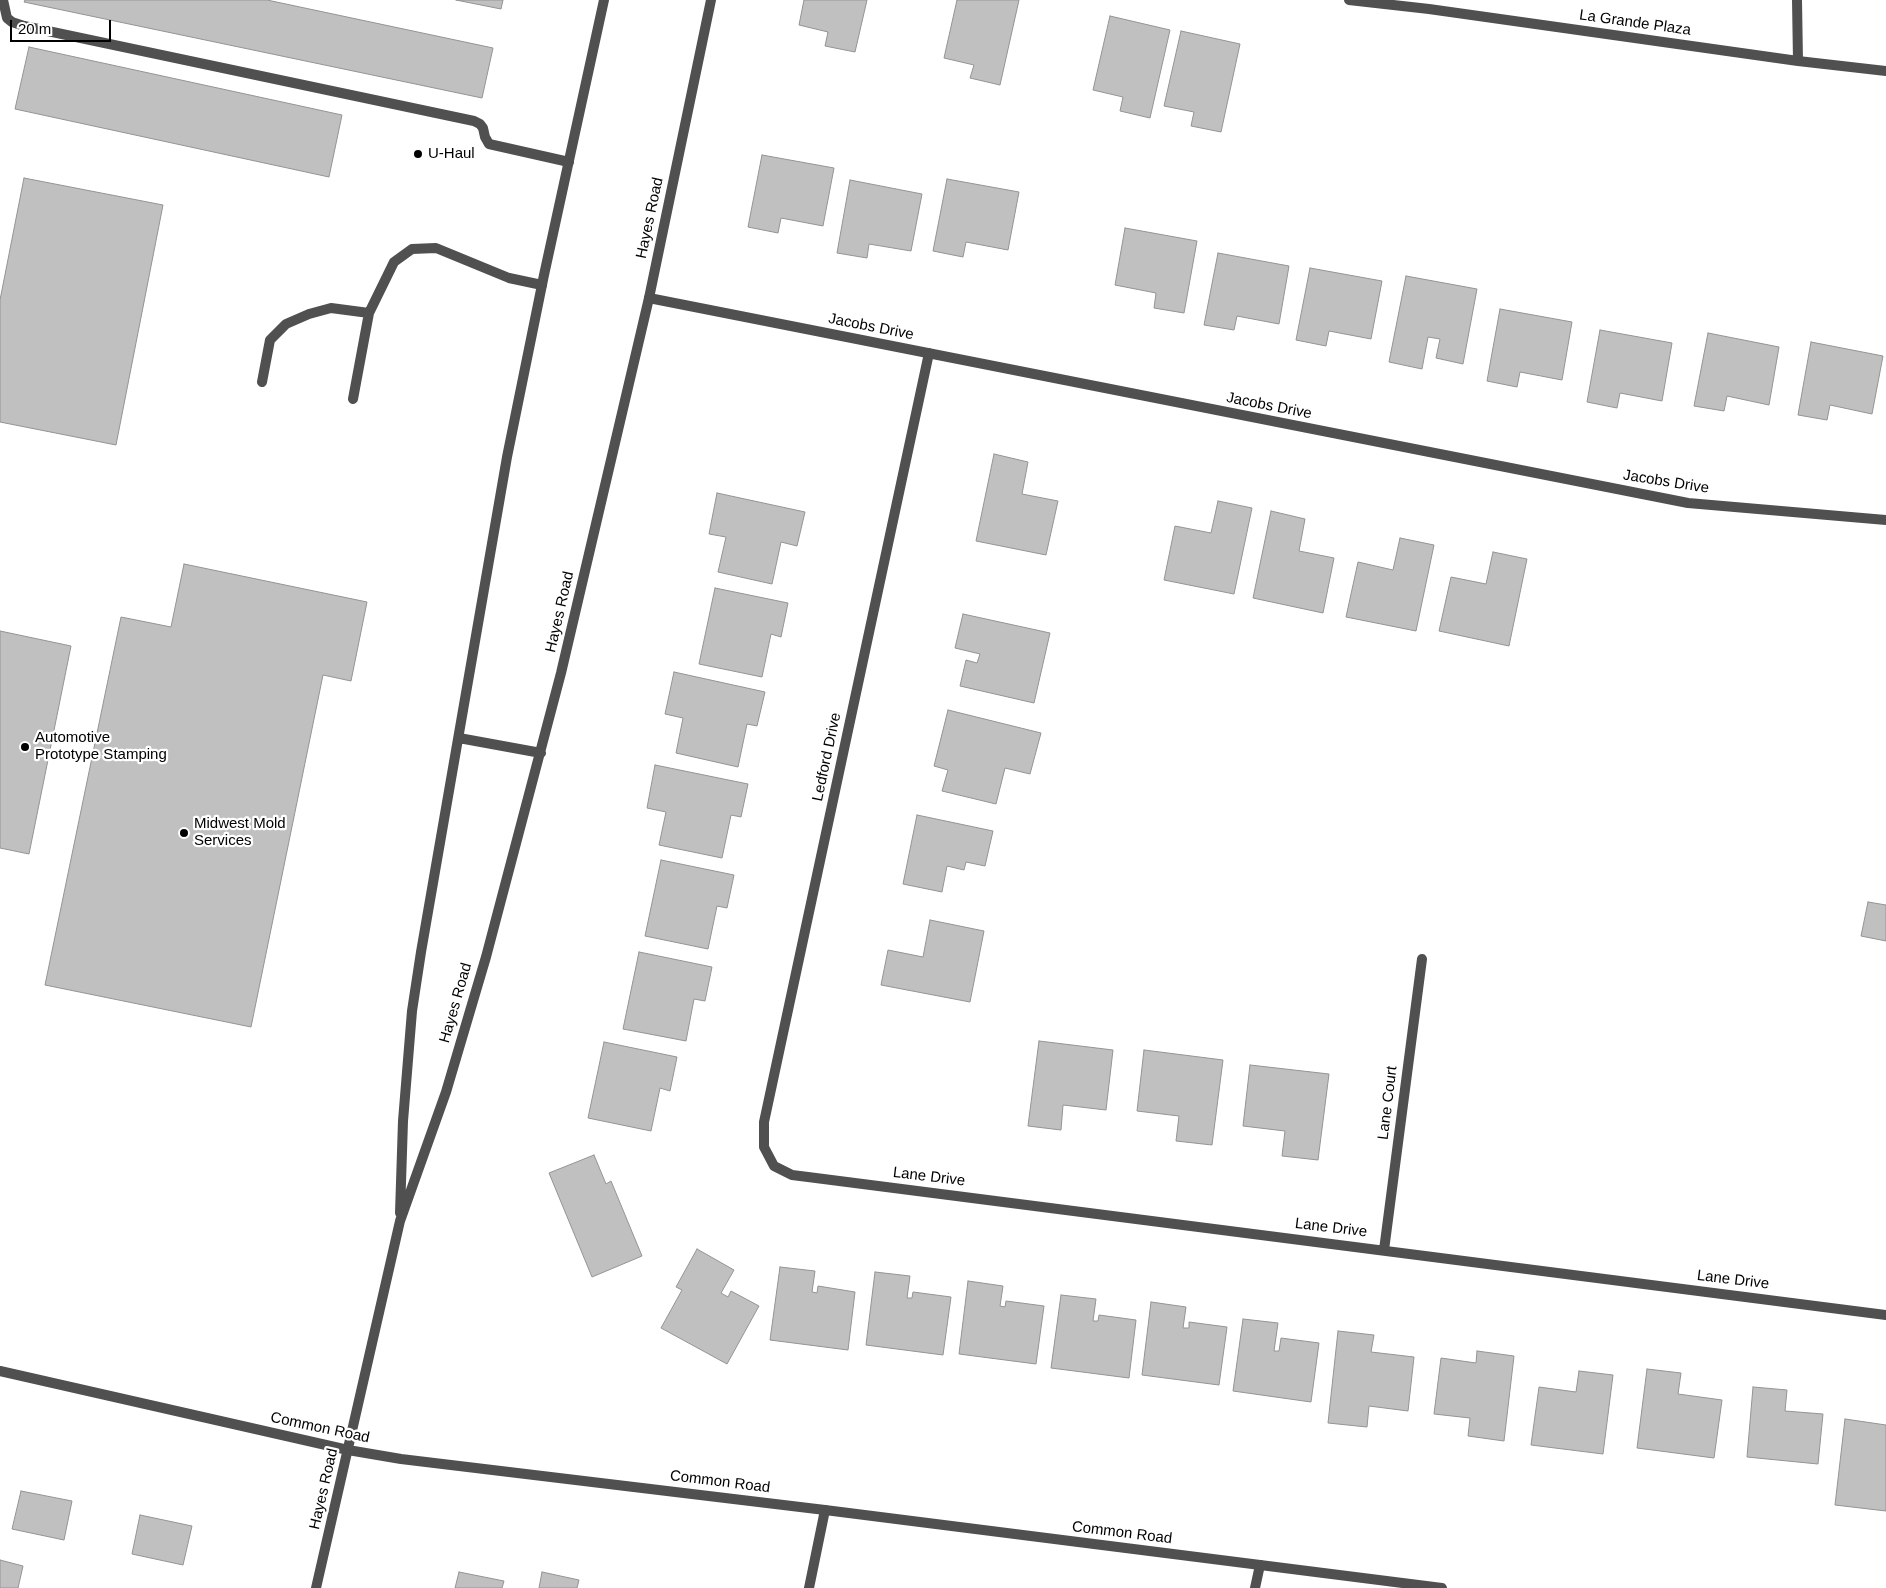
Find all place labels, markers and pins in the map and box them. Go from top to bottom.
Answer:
place label: U-Haul [428,145,475,163]
marker: U-Haul [412,148,424,160]
place label: Automotive Prototype Stamping [35,729,167,764]
marker: Automotive Prototype Stamping [19,741,31,753]
place label: Midwest Mold Services [194,815,286,850]
marker: Midwest Mold Services [178,827,190,839]

